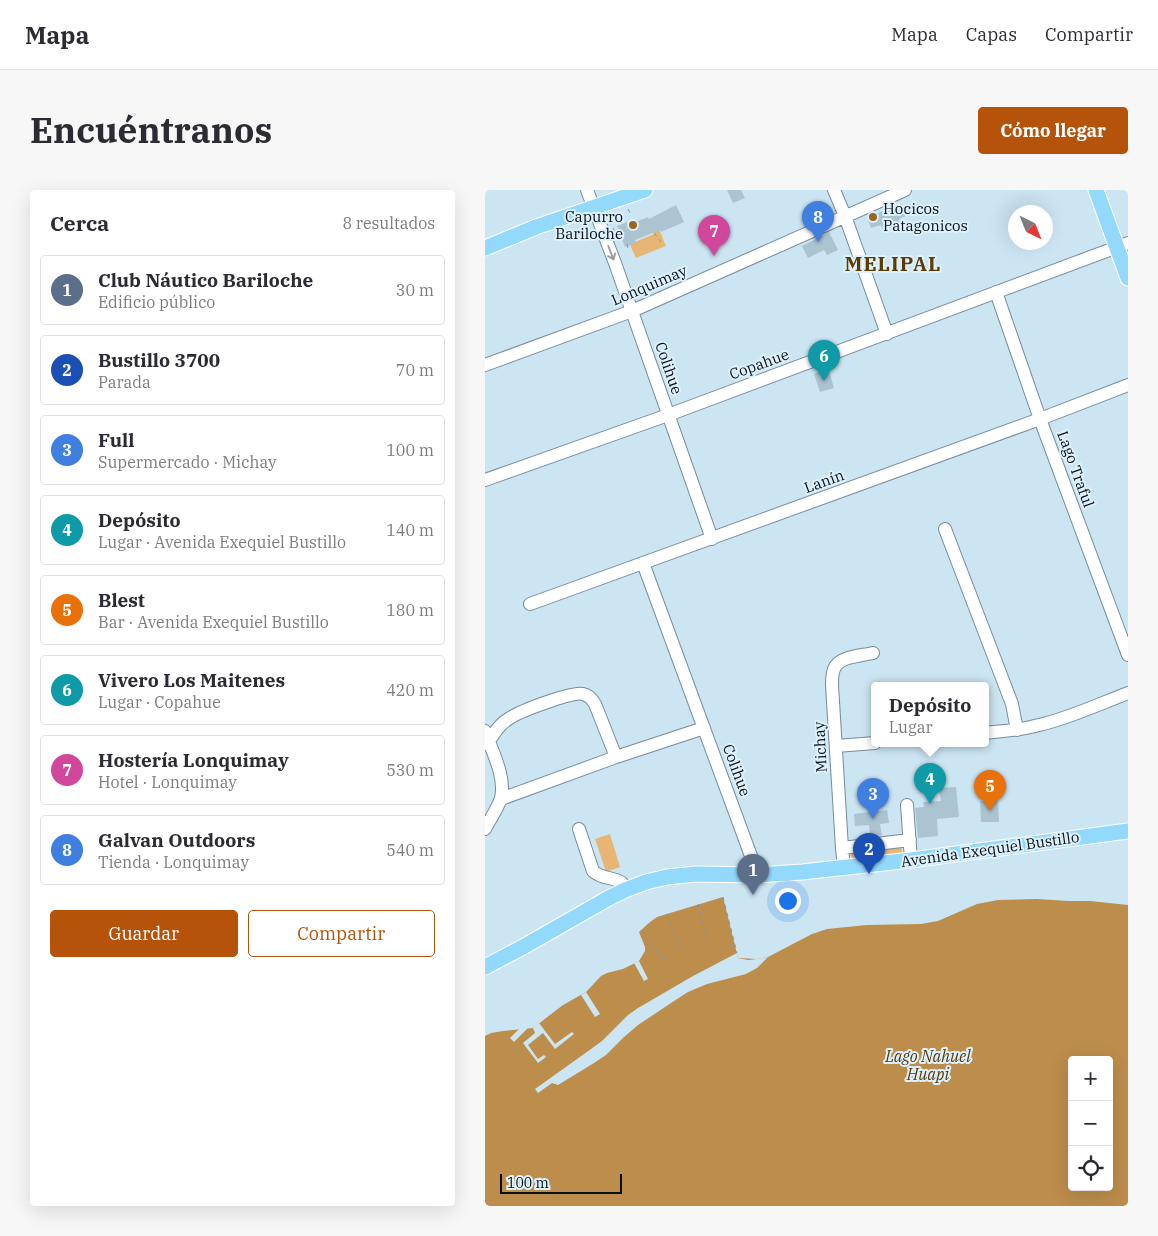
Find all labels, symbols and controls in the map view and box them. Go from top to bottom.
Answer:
text: Mapa [25,19,89,51]
text: Mapa [891,23,938,46]
text: Capas [966,23,1017,46]
text: Compartir [1045,23,1133,46]
text: Encuéntranos [30,107,272,153]
button: Cómo llegar [978,107,1128,154]
place label: Hocicos Patagonicos [883,199,968,235]
pin: 8 [802,201,834,242]
north arrow [1008,205,1053,250]
place label: Capurro Bariloche [555,207,623,243]
text: Cerca [50,209,109,237]
marker: Hocicos Patagonicos [867,211,879,223]
text: 8 resultados [343,213,435,233]
pin: 7 [698,215,730,256]
marker: Capurro Bariloche [627,219,639,231]
one-way arrow [607,245,616,260]
district label: MELIPAL [845,250,941,277]
street label: Lonquimay [608,261,690,309]
text: Club Náutico Bariloche [98,268,313,292]
text: 1 [62,280,72,300]
text: 30 m [396,280,434,300]
text: Edificio público [98,292,215,312]
street label: Colihue [651,339,687,397]
pin: 6 [808,340,840,381]
street label: Copahue [726,344,792,384]
text: Bustillo 3700 [98,348,220,372]
text: 2 [62,360,72,380]
text: 70 m [396,360,434,380]
text: Parada [98,372,151,392]
text: Full [98,428,134,452]
street label: Lago Traful [1053,428,1099,510]
text: 3 [62,440,72,460]
text: 100 m [386,440,434,460]
text: Supermercado · Michay [98,452,277,472]
street label: Lanín [801,465,847,497]
text: Depósito [98,508,180,532]
text: 4 [62,520,72,540]
text: 140 m [386,520,434,540]
text: Lugar · Avenida Exequiel Bustillo [98,532,346,552]
text: Blest [98,588,145,612]
text: 5 [62,600,72,620]
text: 180 m [386,600,434,620]
text: Bar · Avenida Exequiel Bustillo [98,612,329,632]
text: Vivero Los Maitenes [98,668,285,692]
text: 6 [62,680,72,700]
text: 420 m [386,680,434,700]
popup [871,682,989,747]
text: Lugar · Copahue [98,692,221,712]
text: Depósito [889,693,971,717]
text: Lugar [889,717,933,737]
street label: Michay [809,721,831,773]
street label: Colihue [719,741,755,799]
text: Hostería Lonquimay [98,748,289,772]
text: 7 [62,760,72,780]
text: 530 m [386,760,434,780]
pin: 4 [914,763,946,804]
pin: 5 [974,770,1006,811]
text: Hotel · Lonquimay [98,772,237,792]
pin: 3 [857,778,889,819]
street label: Avenida Exequiel Bustillo [900,827,1080,871]
text: Galvan Outdoors [98,828,255,852]
pin: 2 [853,833,885,874]
text: 8 [62,840,72,860]
text: 540 m [386,840,434,860]
text: Tienda · Lonquimay [98,852,249,872]
pin: 1 [737,854,769,895]
your location [775,888,801,914]
button: Guardar [50,910,238,957]
button: Compartir [248,910,435,957]
water label: Lago Nahuel Huapi [884,1046,971,1084]
map controls [1068,1056,1113,1191]
button: + [1068,1056,1113,1101]
button: − [1068,1101,1113,1146]
button: locate [1068,1146,1113,1191]
scale bar [500,1171,623,1194]
text: 100 m [507,1174,549,1192]

